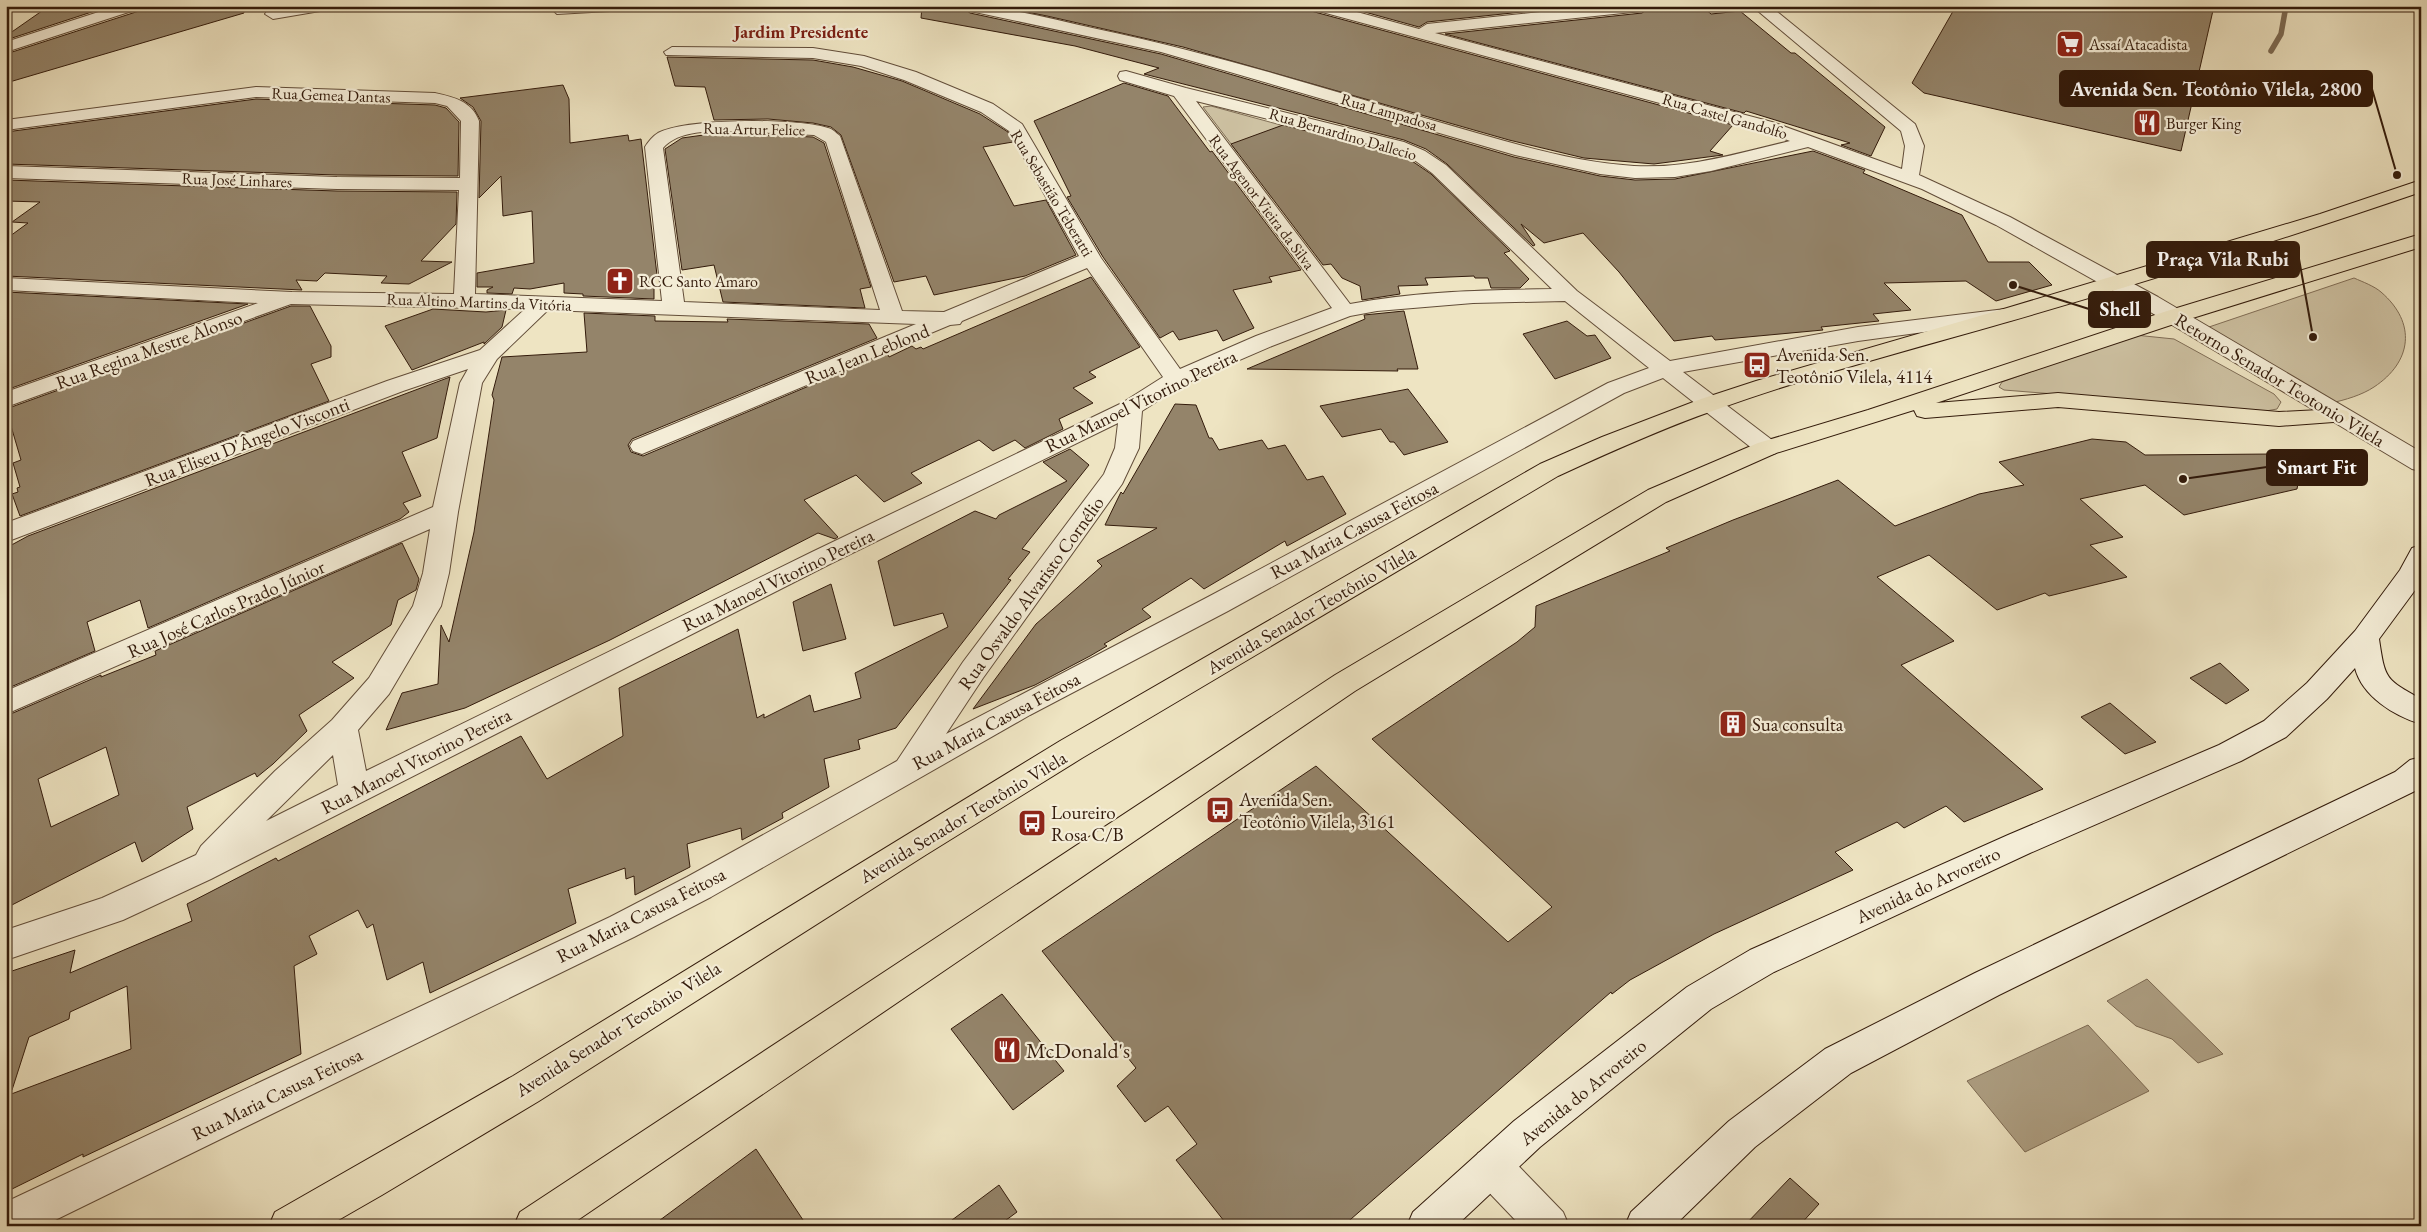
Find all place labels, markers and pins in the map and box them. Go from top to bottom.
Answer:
supermarket icon: Assaí Atacadista [2055,29,2085,59]
place label: Assaí Atacadista [2088,34,2188,55]
callout: Avenida Sen. Teotônio Vilela, 2800 [2060,71,2372,106]
restaurant icon: Burger King [2132,108,2162,138]
place label: Burger King [2166,113,2242,134]
callout: Praça Vila Rubi [2147,242,2299,277]
church icon: RCC Santo Amaro [605,266,635,296]
place label: RCC Santo Amaro [639,271,758,292]
callout: Shell [2089,292,2150,327]
place label: Avenida Sen. Teotônio Vilela, 4114 [1775,342,1933,389]
bus stop icon: Avenida Sen. Teotônio Vilela, 4114 [1742,350,1772,380]
callout: Smart Fit [2267,450,2367,485]
building icon: Sua consulta [1718,709,1748,739]
place label: Sua consulta [1752,712,1844,737]
place label: Avenida Sen. Teotônio Vilela, 3161 [1238,787,1395,834]
bus stop icon: Avenida Sen. Teotônio Vilela, 3161 [1205,795,1235,825]
place label: Loureiro Rosa C/B [1051,800,1124,847]
bus stop icon: Loureiro Rosa C/B [1017,808,1047,838]
restaurant icon: McDonald's [992,1035,1022,1065]
place label: McDonald's [1026,1036,1130,1065]

